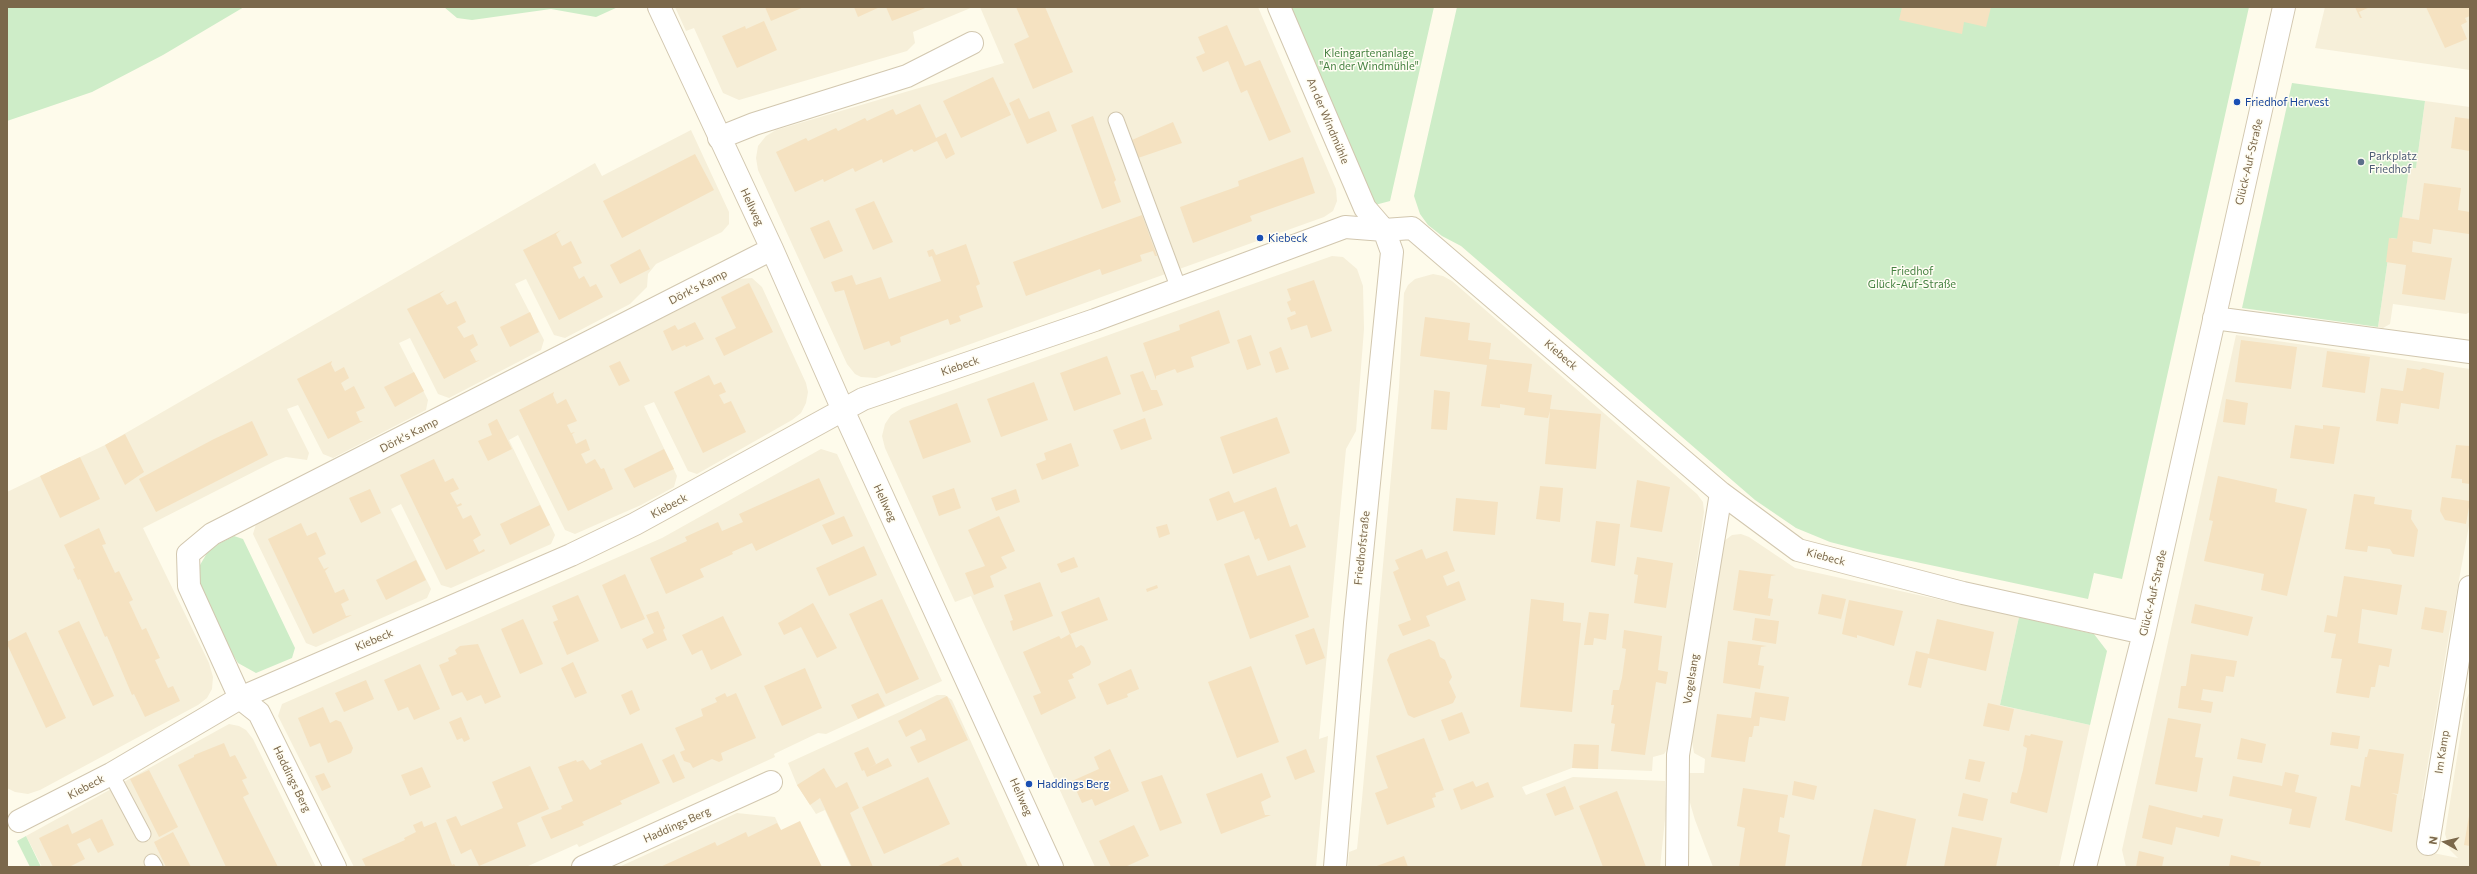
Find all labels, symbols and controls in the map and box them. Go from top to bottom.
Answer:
park label: Kleingartenanlage "An der Windmühle" [1319,46,1419,72]
street label: An der Windmühle [1304,76,1352,166]
place label: Friedhof Hervest [2245,95,2329,109]
marker: Friedhof Hervest [2232,97,2242,107]
street label: Glück-Auf-Straße [2233,117,2265,207]
place label: Parkplatz Friedhof [2369,149,2417,175]
marker: Parkplatz Friedhof [2356,157,2366,167]
street label: Hellweg [738,186,766,228]
place label: Kiebeck [1268,231,1308,245]
marker: Kiebeck [1255,233,1265,243]
park label: Friedhof Glück-Auf-Straße [1868,264,1956,290]
street label: Dörk's Kamp [667,267,729,307]
street label: Kiebeck [1542,337,1580,373]
street label: Kiebeck [939,353,981,379]
street label: Dörk's Kamp [378,415,440,455]
street label: Hellweg [871,482,899,524]
street label: Kiebeck [648,491,690,521]
street label: Friedhofstraße [1352,510,1372,586]
street label: Kiebeck [1805,545,1847,569]
street label: Glück-Auf-Straße [2137,548,2169,638]
street label: Kiebeck [353,626,395,654]
street label: Vogelsang [1681,653,1701,705]
street label: Im Kamp [2432,729,2452,775]
street label: Haddings Berg [270,744,314,814]
street label: Kiebeck [65,772,107,802]
street label: Hellweg [1007,776,1035,818]
place label: Haddings Berg [1037,777,1109,791]
marker: Haddings Berg [1024,779,1034,789]
street label: Haddings Berg [641,804,713,846]
north arrow [2425,822,2465,862]
text: N [2426,835,2440,845]

